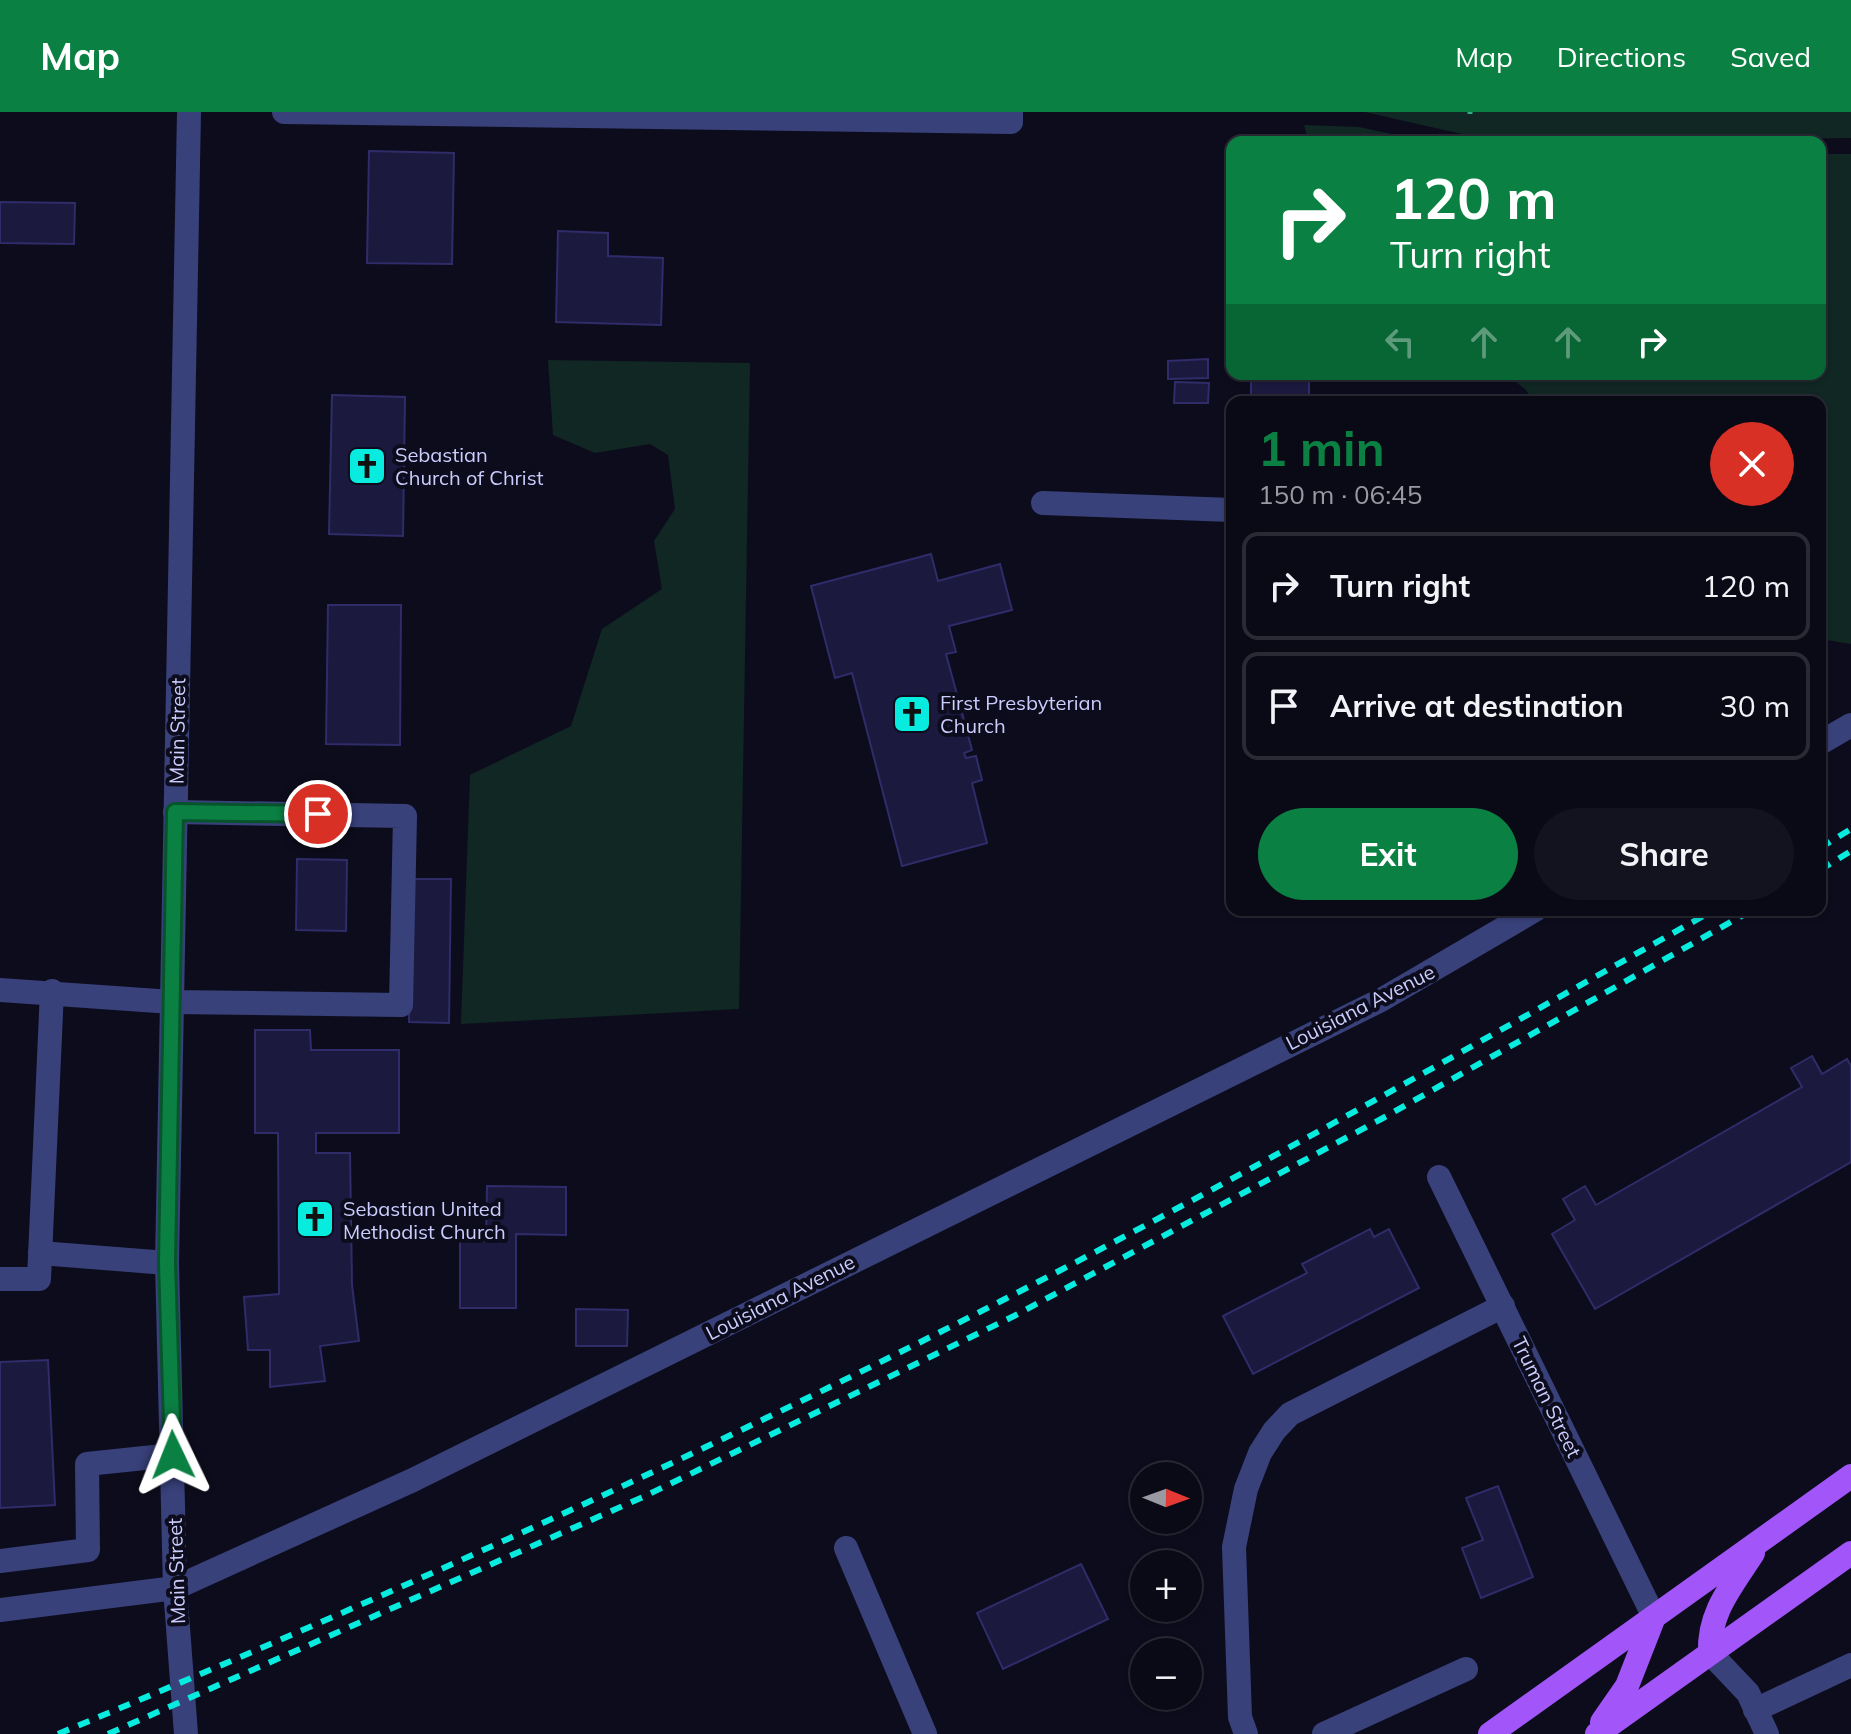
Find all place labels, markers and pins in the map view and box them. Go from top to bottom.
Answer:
place label: Sebastian Church of Christ [395,442,543,490]
church icon: Sebastian Church of Christ [346,445,388,487]
place label: First Presbyterian Church [940,690,1102,738]
church icon: First Presbyterian Church [891,693,933,735]
pin [284,780,352,848]
place label: Sebastian United Methodist Church [343,1196,506,1244]
church icon: Sebastian United Methodist Church [294,1198,336,1240]

